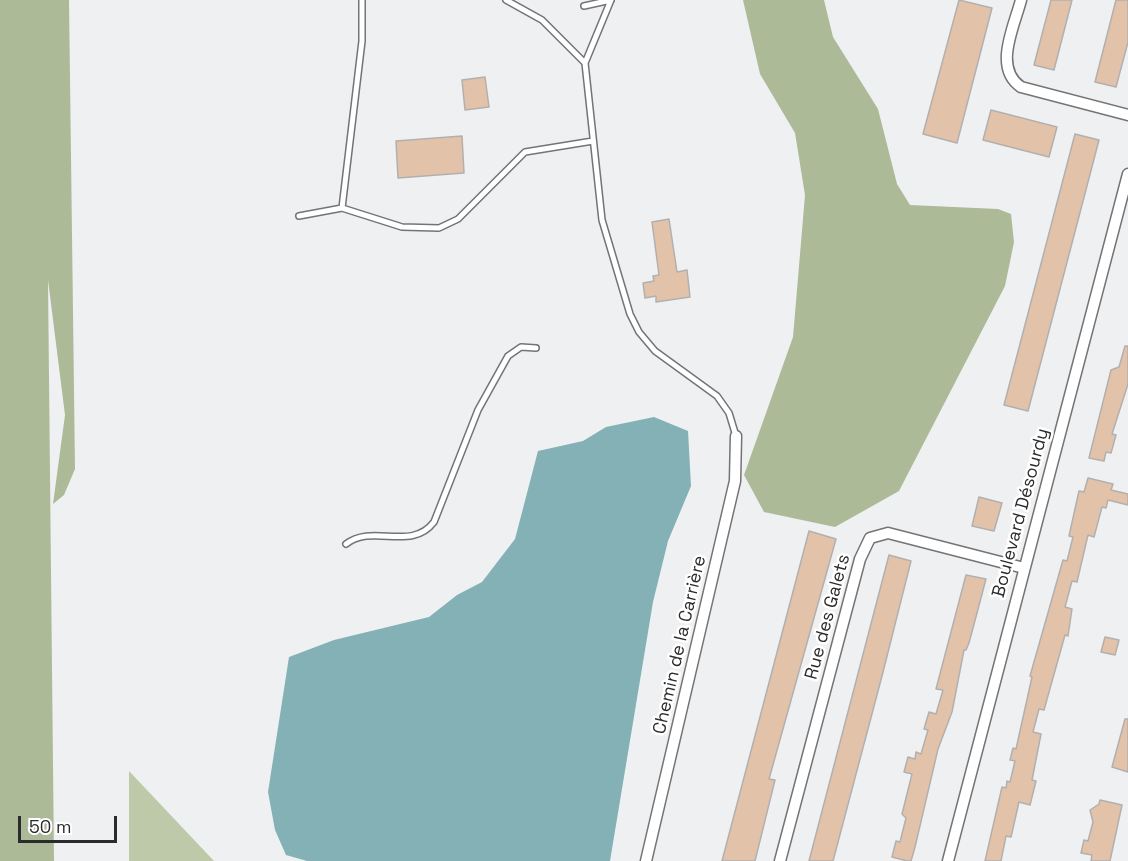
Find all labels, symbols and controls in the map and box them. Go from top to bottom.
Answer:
street label: Boulevard Désourdy [988,426,1054,600]
street label: Rue des Galets [801,552,855,682]
street label: Chemin de la Carrière [649,554,711,736]
scale bar [21,804,120,842]
text: 50 m [29,815,71,838]

